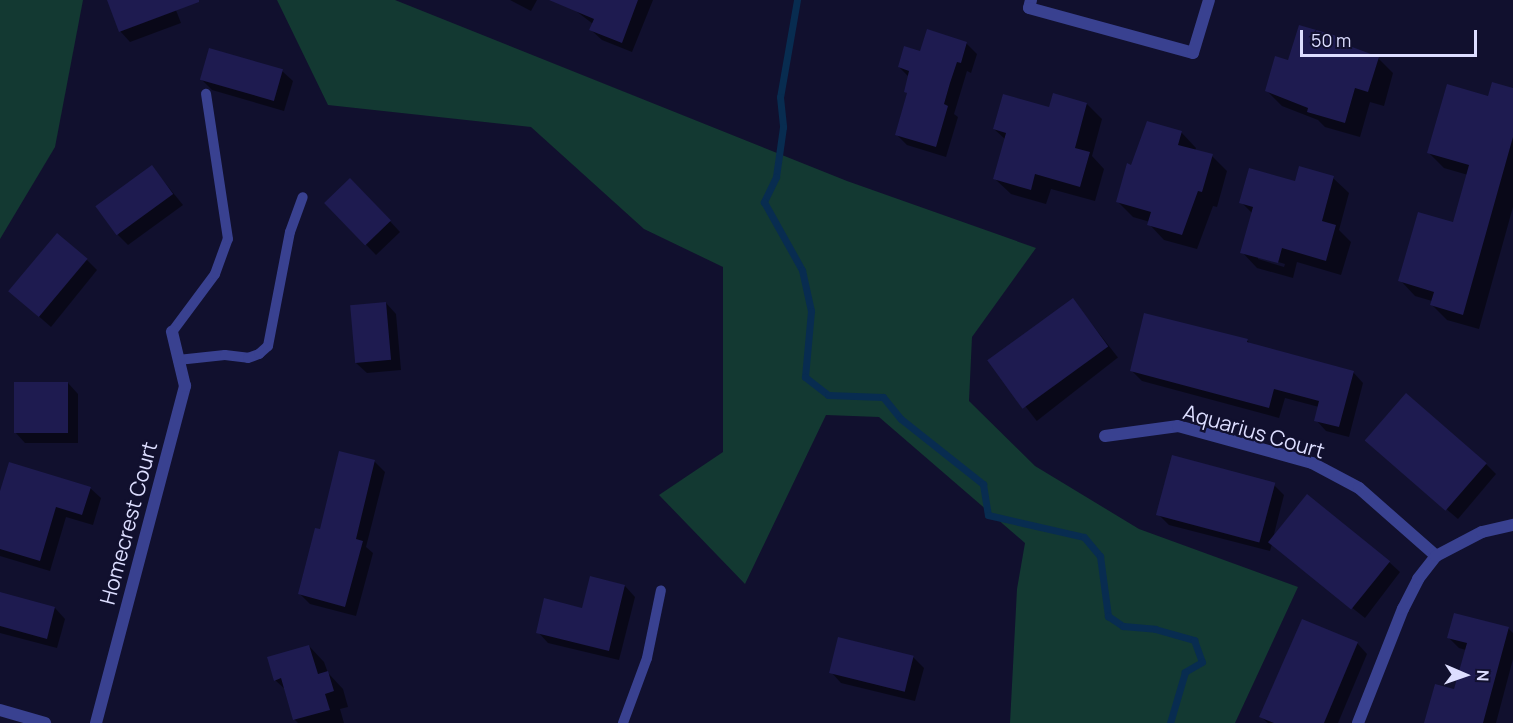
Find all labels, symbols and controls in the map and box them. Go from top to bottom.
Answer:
scale bar [1303,18,1480,56]
text: 50 m [1311,28,1351,52]
street label: Aquarius Court [1180,399,1328,463]
street label: Homecrest Court [94,439,162,607]
north arrow [1435,645,1495,705]
text: N [1472,669,1494,682]

